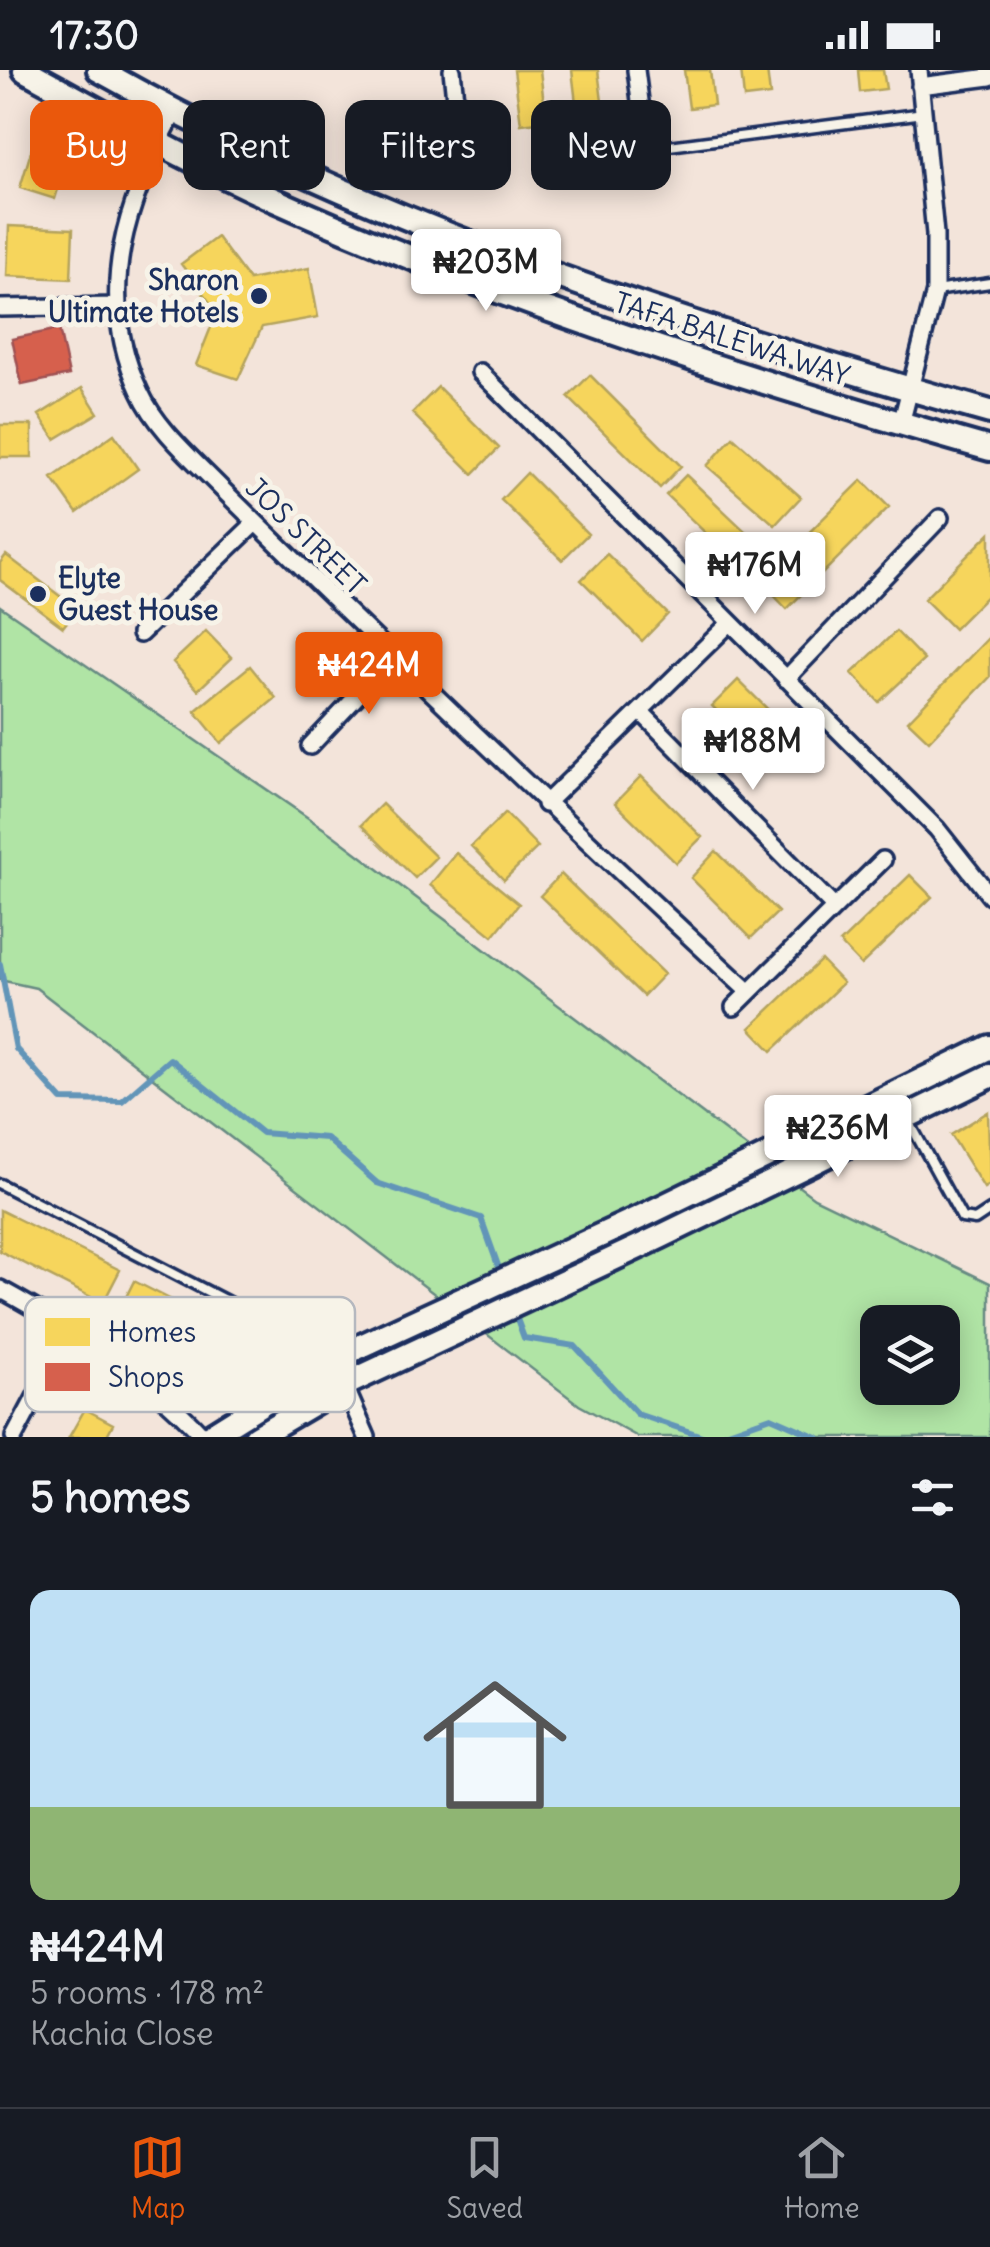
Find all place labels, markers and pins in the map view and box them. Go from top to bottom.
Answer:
pin: ₦203M [416,229,556,314]
place label: Sharon Ultimate Hotels [48,262,239,330]
marker: Sharon Ultimate Hotels [248,285,270,307]
pin: ₦176M [685,532,825,617]
place label: Elyte Guest House [58,560,218,628]
marker: Elyte Guest House [27,583,49,605]
pin: ₦424M [299,632,439,717]
pin: ₦188M [683,708,823,793]
pin: ₦236M [768,1095,908,1180]

